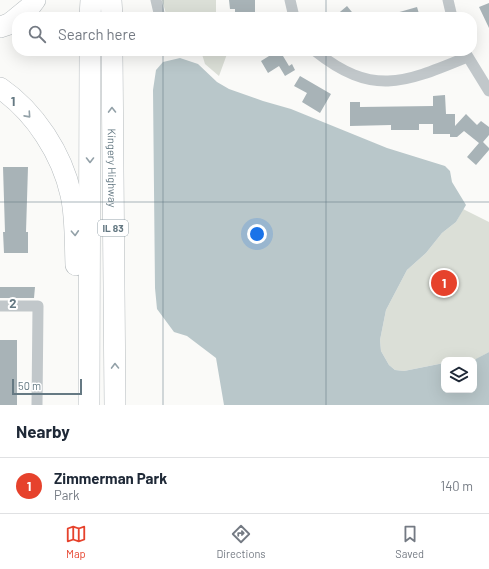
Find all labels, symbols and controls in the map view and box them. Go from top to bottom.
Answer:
search box [12,12,477,56]
icon: search [26,23,48,45]
text: Search here [58,25,136,43]
text: 1 [11,93,15,109]
one-way arrow [108,107,117,113]
one-way arrow [23,110,30,117]
street label: Kingery Highway [106,128,120,208]
one-way arrow [86,157,94,163]
road number: IL 83 [98,220,128,236]
your location [247,224,267,244]
one-way arrow [70,230,79,236]
pin: 1 [431,268,457,298]
text: 2 [9,295,17,311]
map controls [441,357,477,393]
button: layers [441,357,477,393]
one-way arrow [111,363,119,369]
scale bar [12,377,82,396]
text: 50 m [18,379,41,392]
text: Nearby [16,421,70,441]
text: Zimmerman Park [54,469,167,487]
text: 1 [27,478,31,494]
text: 140 m [441,478,473,494]
text: Park [54,487,80,503]
tab: Map [65,523,87,560]
tab: Directions [216,523,266,560]
tab: Saved [395,523,424,560]

